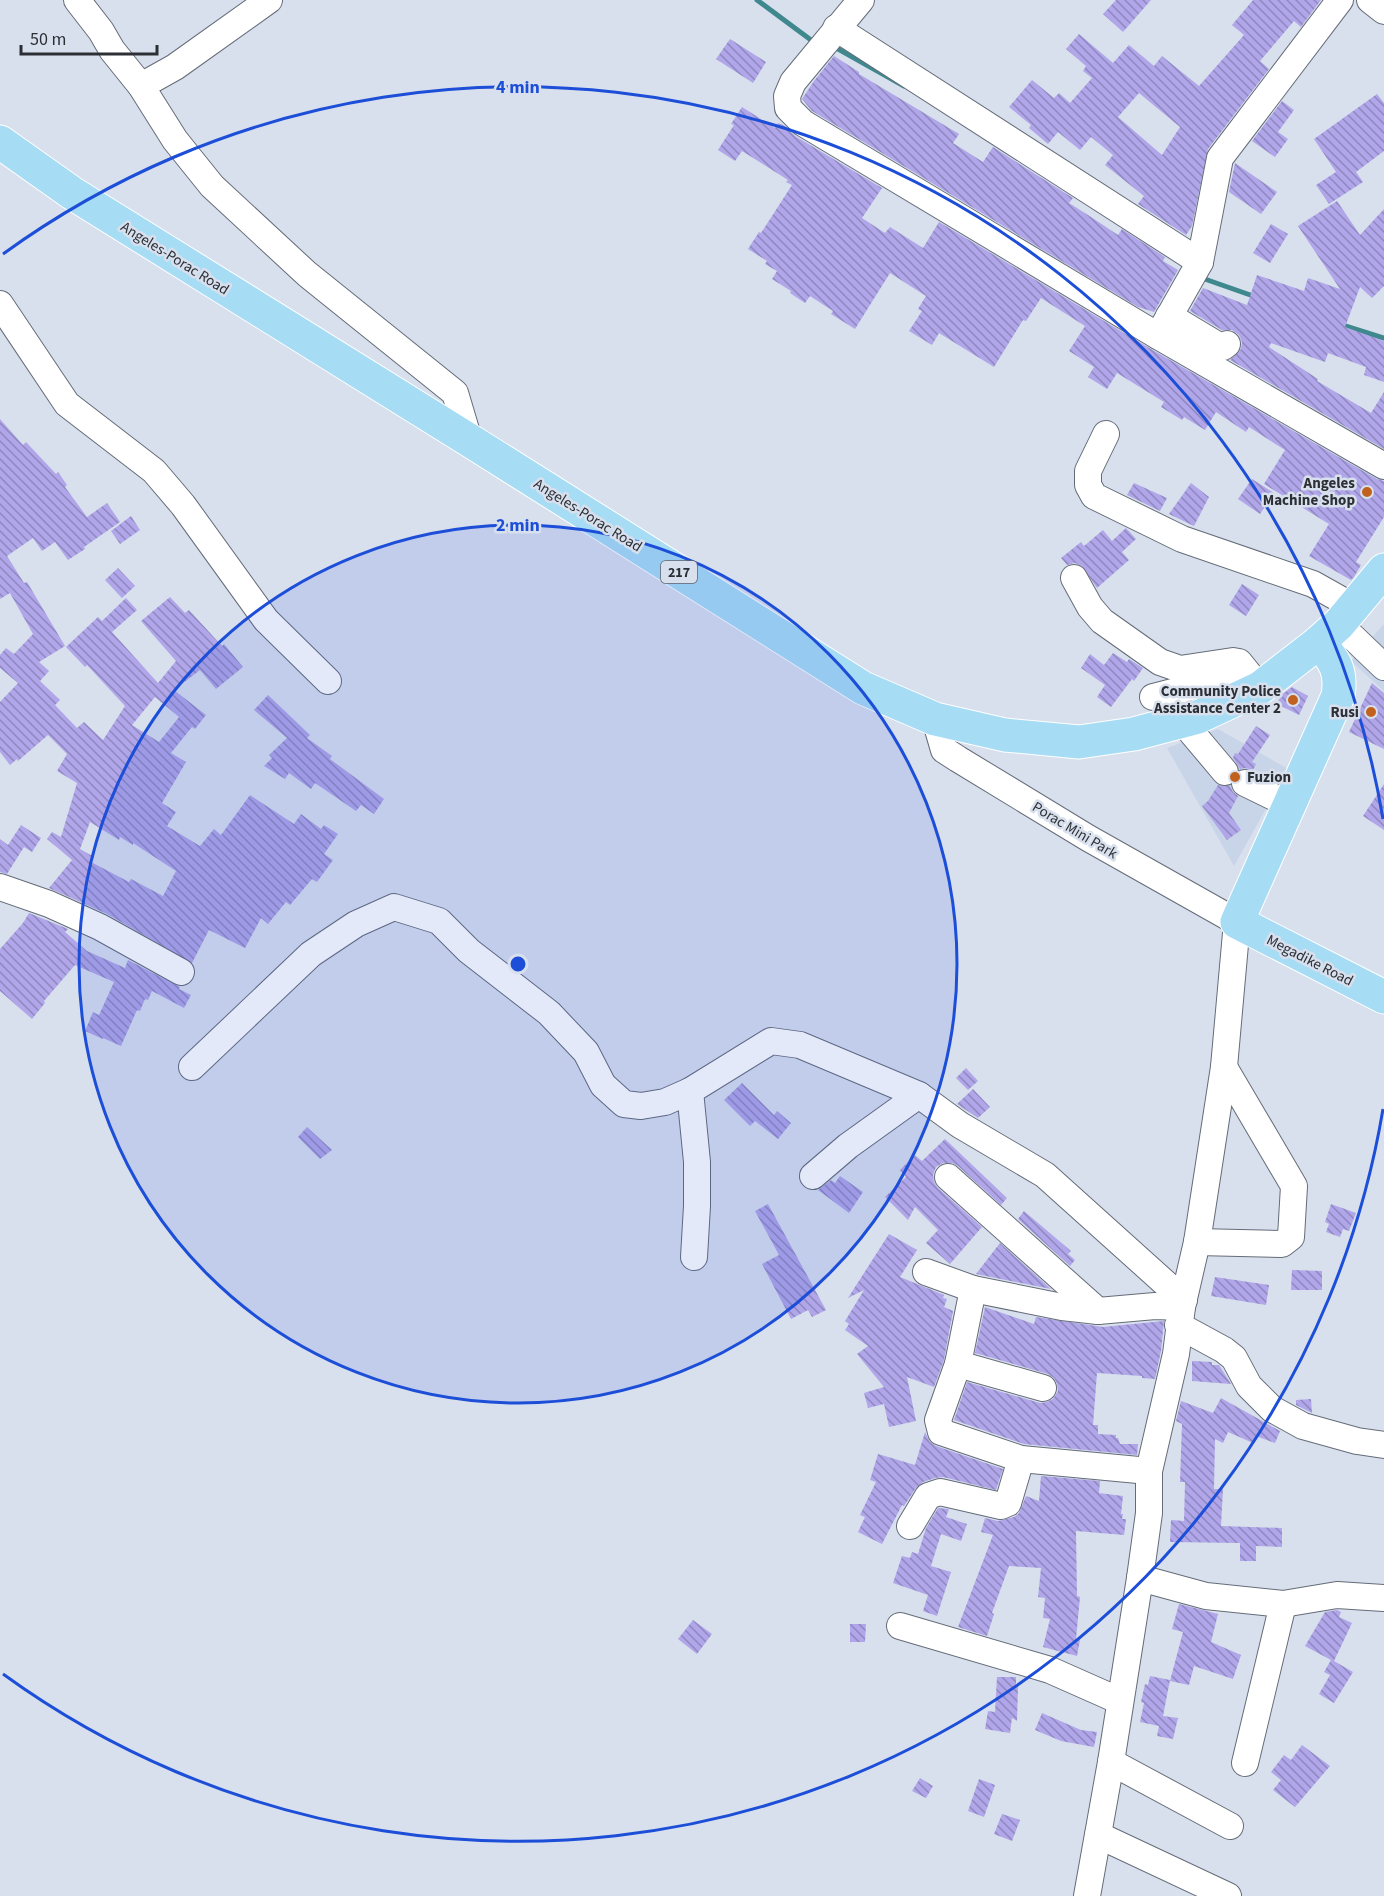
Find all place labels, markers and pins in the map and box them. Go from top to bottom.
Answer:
place label: Angeles Machine Shop [1263,473,1355,511]
marker: Angeles Machine Shop [1360,485,1374,499]
place label: Community Police Assistance Center 2 [1153,681,1281,719]
marker: Community Police Assistance Center 2 [1286,693,1300,707]
place label: Rusi [1330,702,1359,723]
marker: Rusi [1364,705,1378,719]
place label: Fuzion [1247,767,1291,788]
marker: Fuzion [1228,770,1242,784]
centre of rings [508,954,528,974]

